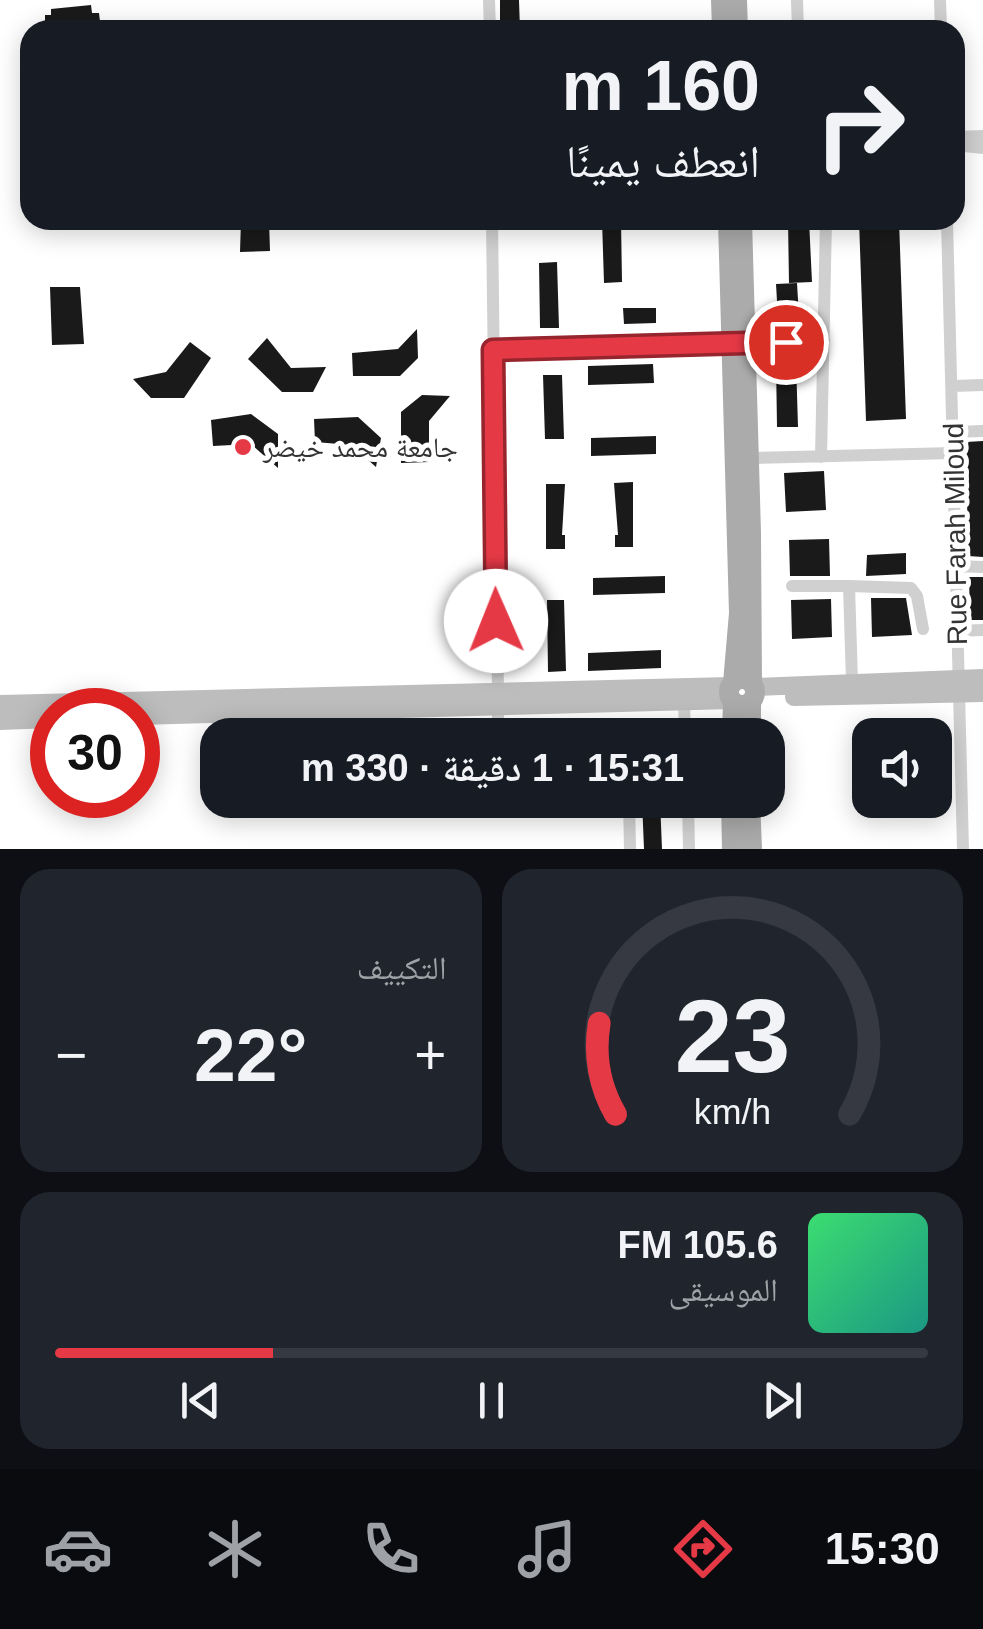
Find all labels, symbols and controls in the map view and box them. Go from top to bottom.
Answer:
text: 160 m [562,47,760,125]
icon: right [795,60,925,190]
text: انعطف يمينًا [566,136,760,187]
pin [744,300,829,385]
icon: arrive [759,315,814,370]
street label: Rue Farah Miloud [938,422,973,646]
place label: جامعة محمد خيضر [262,432,458,463]
marker: جامعة محمد خيضر [232,436,254,458]
position arrow [444,569,548,673]
speed limit sign: 30 [30,688,160,818]
map controls [852,718,952,818]
button: sound [852,718,952,818]
text: 15:31 · 1 دقيقة · 330 m [301,747,684,789]
text: التكييف [357,950,447,986]
text: 23 [674,978,790,1094]
text: 22° [194,1013,307,1097]
text: − [55,1024,87,1086]
text: + [414,1024,446,1086]
text: km/h [694,1092,771,1132]
text: 105.6 FM [617,1224,778,1266]
text: الموسيقى [668,1272,778,1308]
icon: previous [173,1373,228,1428]
icon: pause [464,1373,519,1428]
icon: next [755,1373,810,1428]
icon: car [43,1514,113,1584]
icon: climate [200,1514,270,1584]
icon: phone [356,1514,426,1584]
icon: music [512,1514,582,1584]
icon: directions [668,1514,738,1584]
text: 15:30 [825,1523,940,1574]

